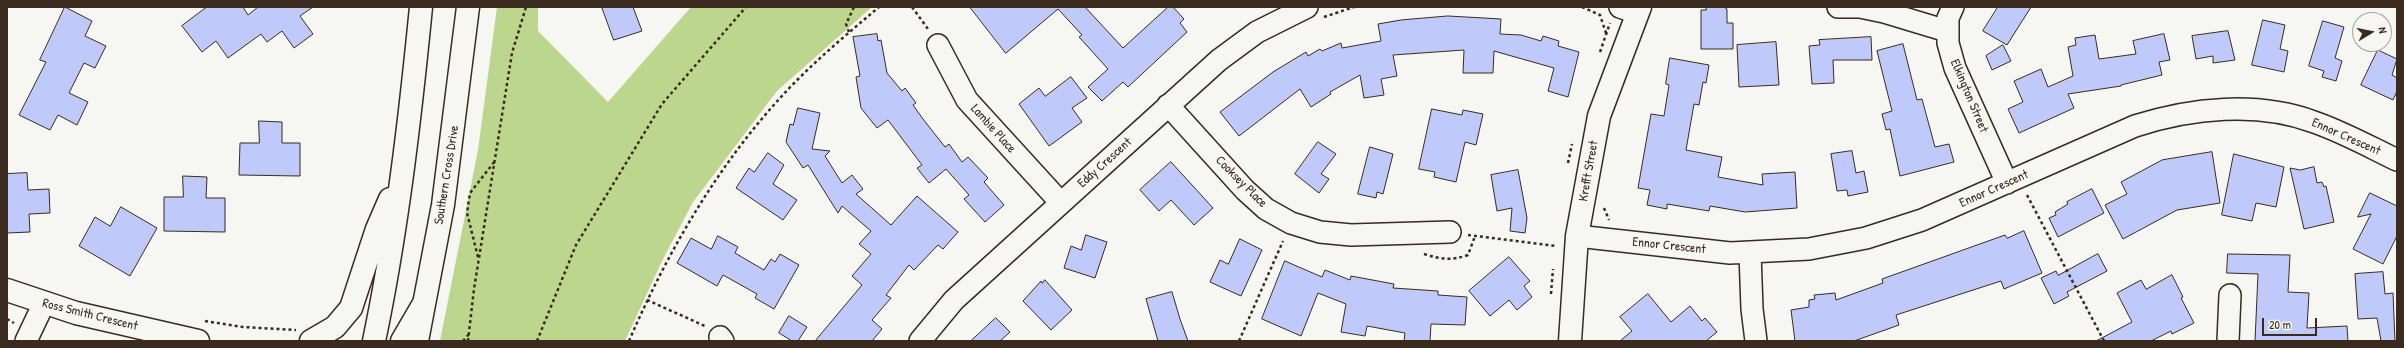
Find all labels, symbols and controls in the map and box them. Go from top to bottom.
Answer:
north arrow [2352,12,2392,52]
text: N [2375,26,2390,34]
street label: Elkington Street [1947,57,1991,135]
street label: Lambie Place [967,101,1019,157]
street label: Ennor Crescent [2309,115,2383,159]
street label: Southern Cross Drive [431,124,463,226]
street label: Eddy Crescent [1075,135,1135,191]
street label: Krefft Street [1576,139,1602,203]
street label: Cooksey Place [1212,153,1270,211]
street label: Ennor Crescent [1957,167,2031,211]
street label: Ennor Crescent [1632,234,1706,258]
street label: Ross Smith Crescent [41,296,139,334]
scale bar [2264,310,2319,336]
text: 20 m [2269,316,2291,333]

